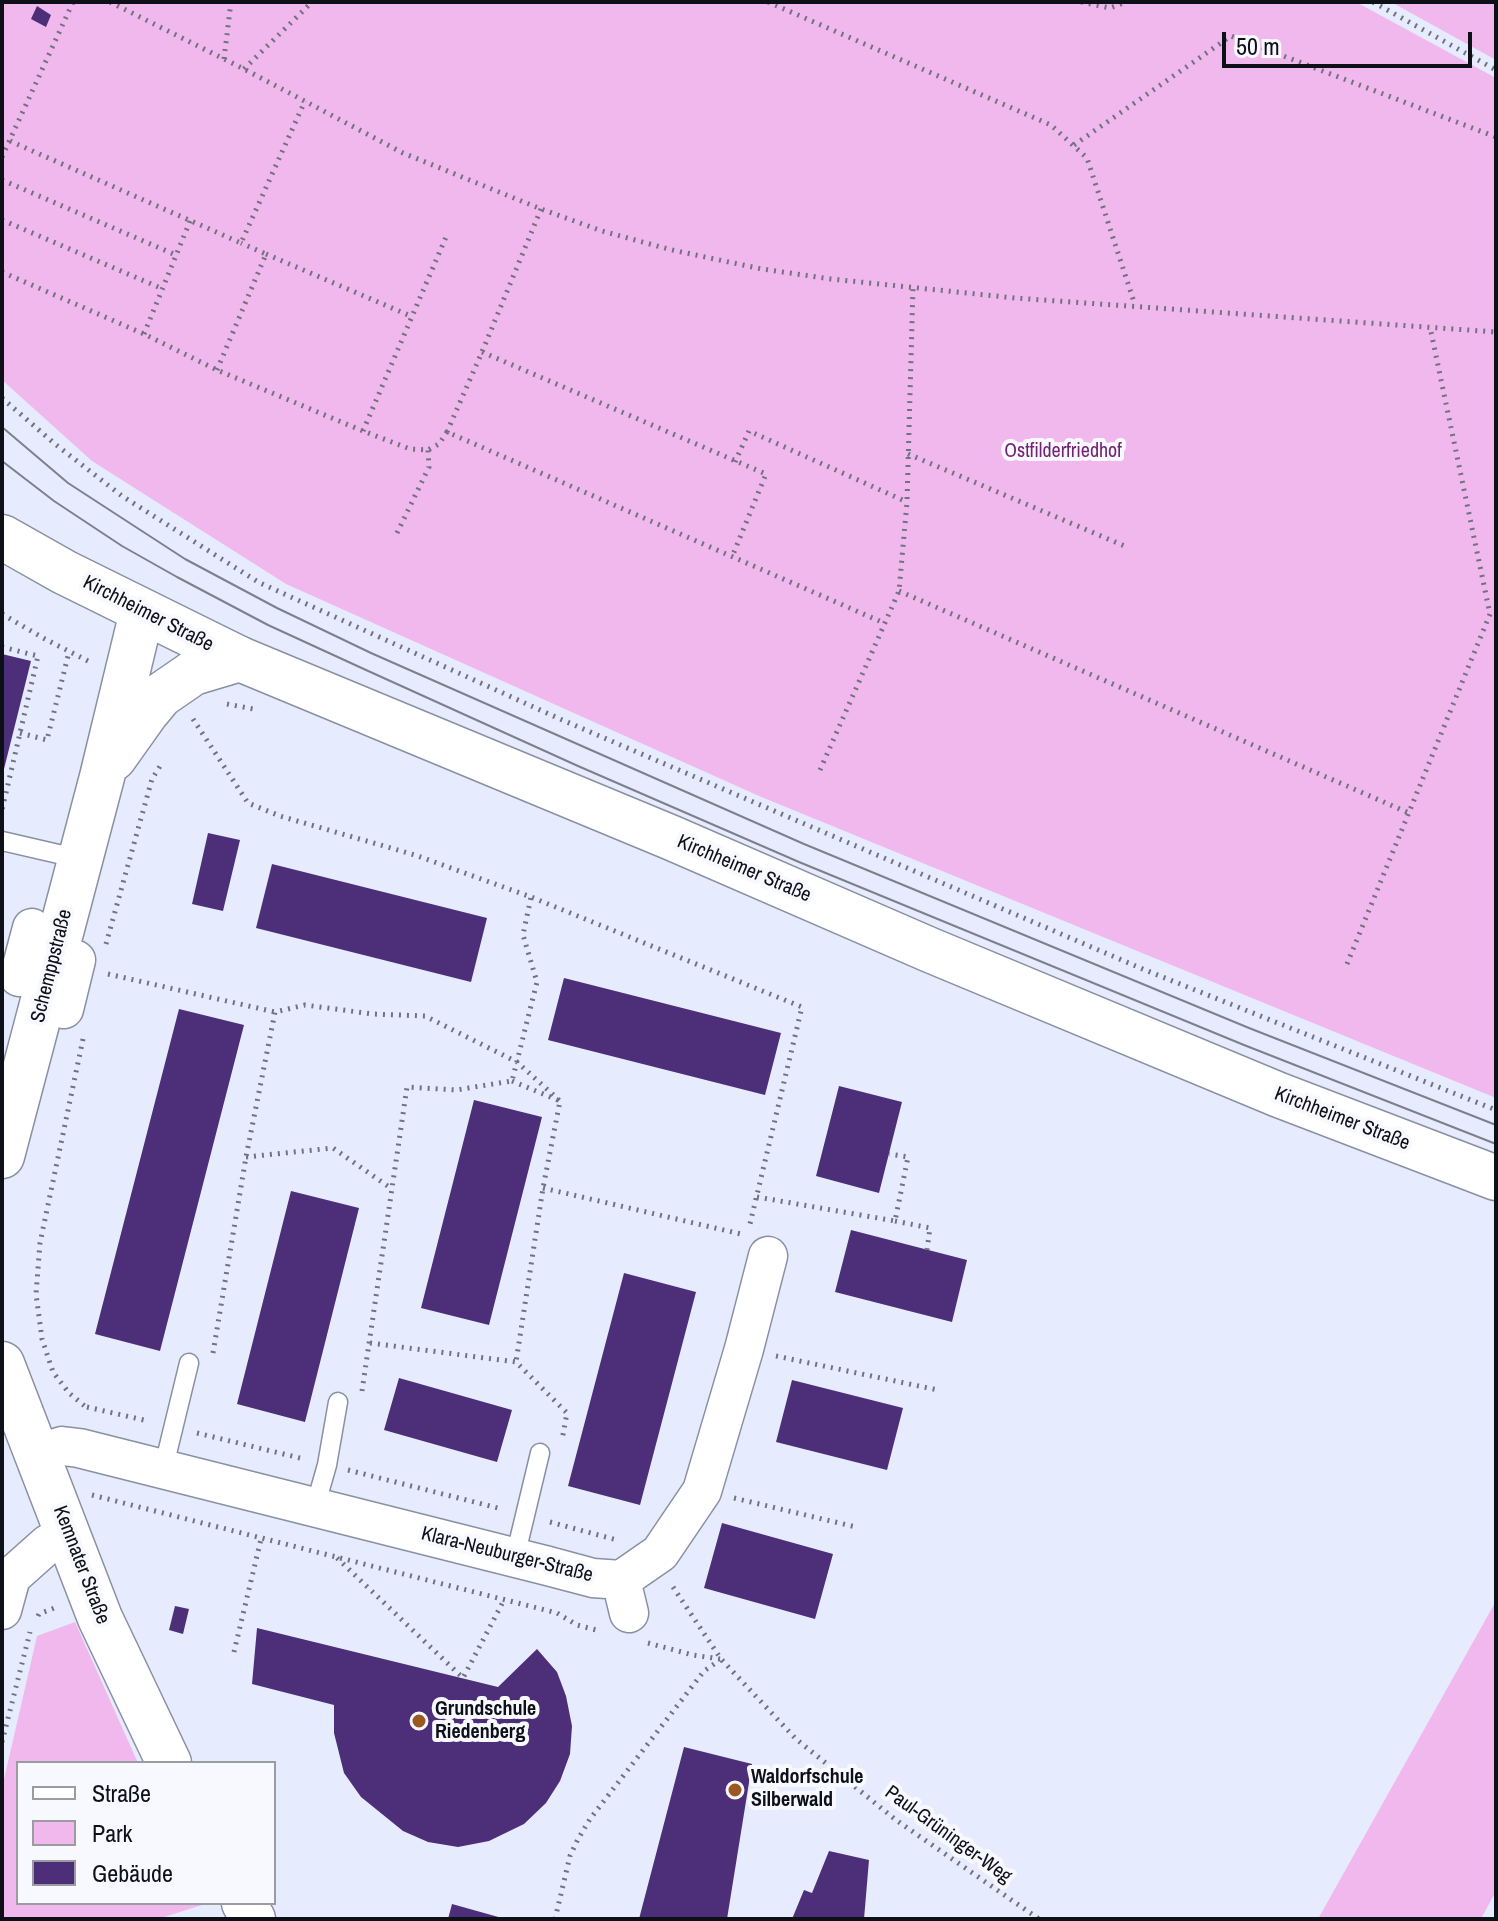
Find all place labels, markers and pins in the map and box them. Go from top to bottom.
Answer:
place label: Grundschule Riedenberg [435,1698,536,1745]
marker: Grundschule Riedenberg [410,1712,428,1730]
place label: Waldorfschule Silberwald [751,1766,863,1813]
marker: Waldorfschule Silberwald [726,1781,744,1799]

